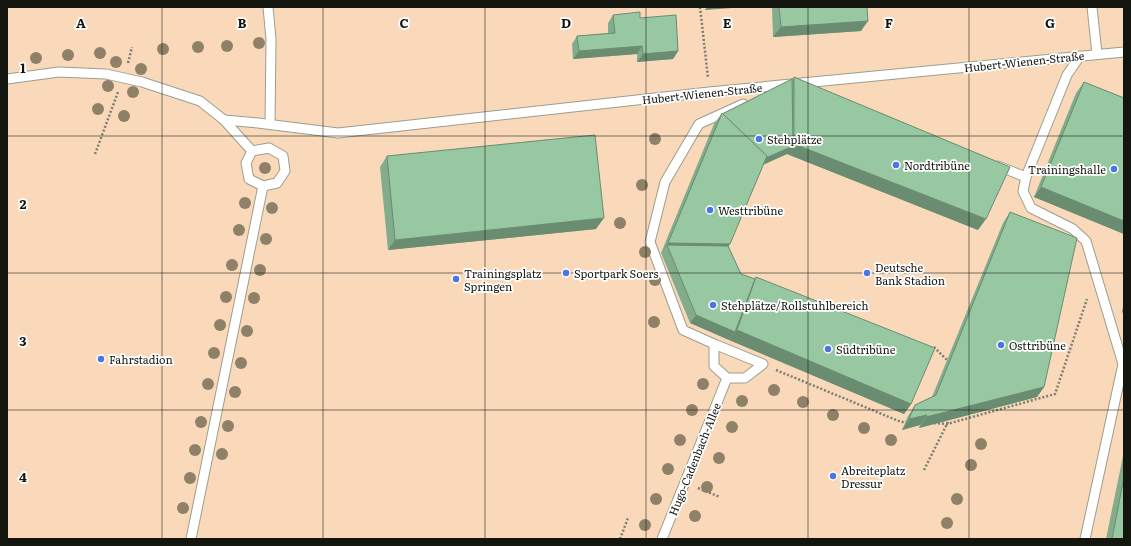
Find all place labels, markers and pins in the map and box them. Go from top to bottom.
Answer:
place label: Stehplätze [767,131,822,147]
marker: Stehplätze [754,134,764,144]
place label: Nordtribüne [904,157,970,173]
marker: Nordtribüne [891,160,901,170]
place label: Trainingshalle [1028,161,1106,177]
marker: Trainingshalle [1109,164,1119,174]
place label: Westtribüne [718,202,784,218]
marker: Westtribüne [705,205,715,215]
place label: Deutsche Bank Stadion [875,259,945,288]
place label: Trainingsplatz Springen [464,265,542,294]
place label: Sportpark Soers [574,265,658,281]
marker: Sportpark Soers [561,268,571,278]
marker: Deutsche Bank Stadion [862,268,872,278]
marker: Trainingsplatz Springen [451,274,461,284]
place label: Stehplätze/Rollstuhlbereich [721,297,869,313]
marker: Stehplätze/Rollstuhlbereich [708,300,718,310]
place label: Osttribüne [1009,337,1066,353]
marker: Osttribüne [996,340,1006,350]
place label: Südtribüne [836,341,896,357]
marker: Südtribüne [823,344,833,354]
place label: Fahrstadion [109,351,173,367]
marker: Fahrstadion [96,354,106,364]
place label: Abreiteplatz Dressur [841,462,906,491]
marker: Abreiteplatz Dressur [828,471,838,481]

